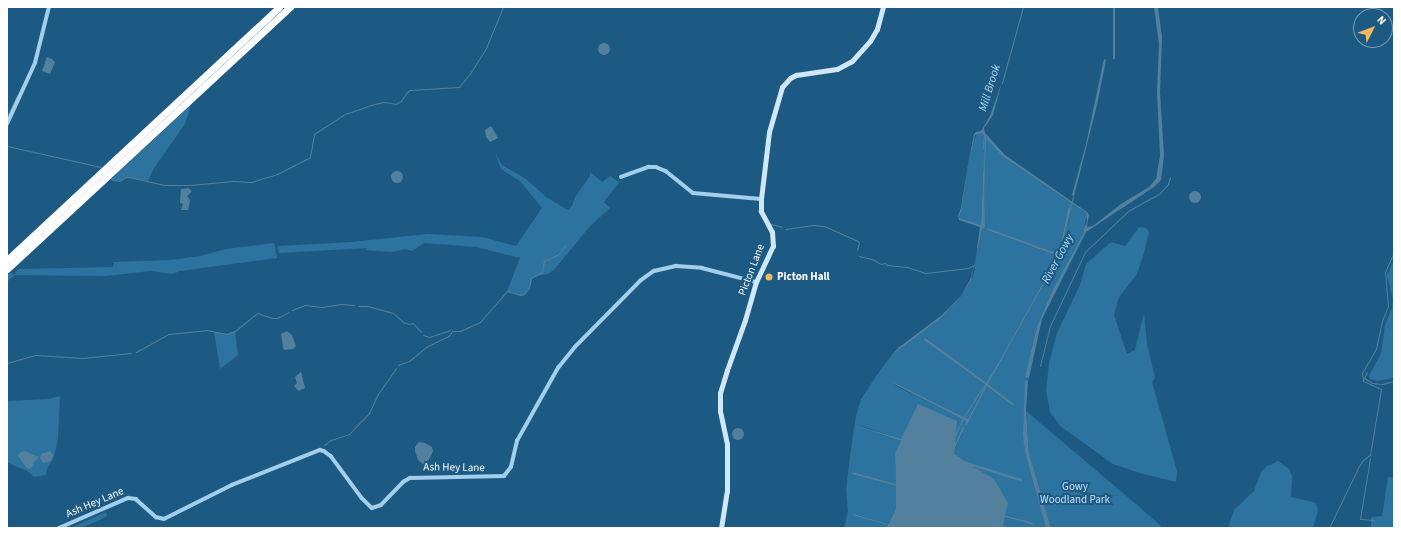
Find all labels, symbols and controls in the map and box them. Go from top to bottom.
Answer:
north arrow [1353,8,1393,48]
text: N [1374,13,1390,28]
water label: Mill Brook [976,63,1004,113]
water label: River Gowy [1039,232,1077,286]
street label: Picton Lane [736,242,768,298]
place label: Picton Hall [777,270,830,284]
marker: Picton Hall [764,272,774,282]
street label: Ash Hey Lane [423,461,485,475]
park label: Gowy Woodland Park [1040,481,1110,507]
street label: Ash Hey Lane [64,485,126,521]

